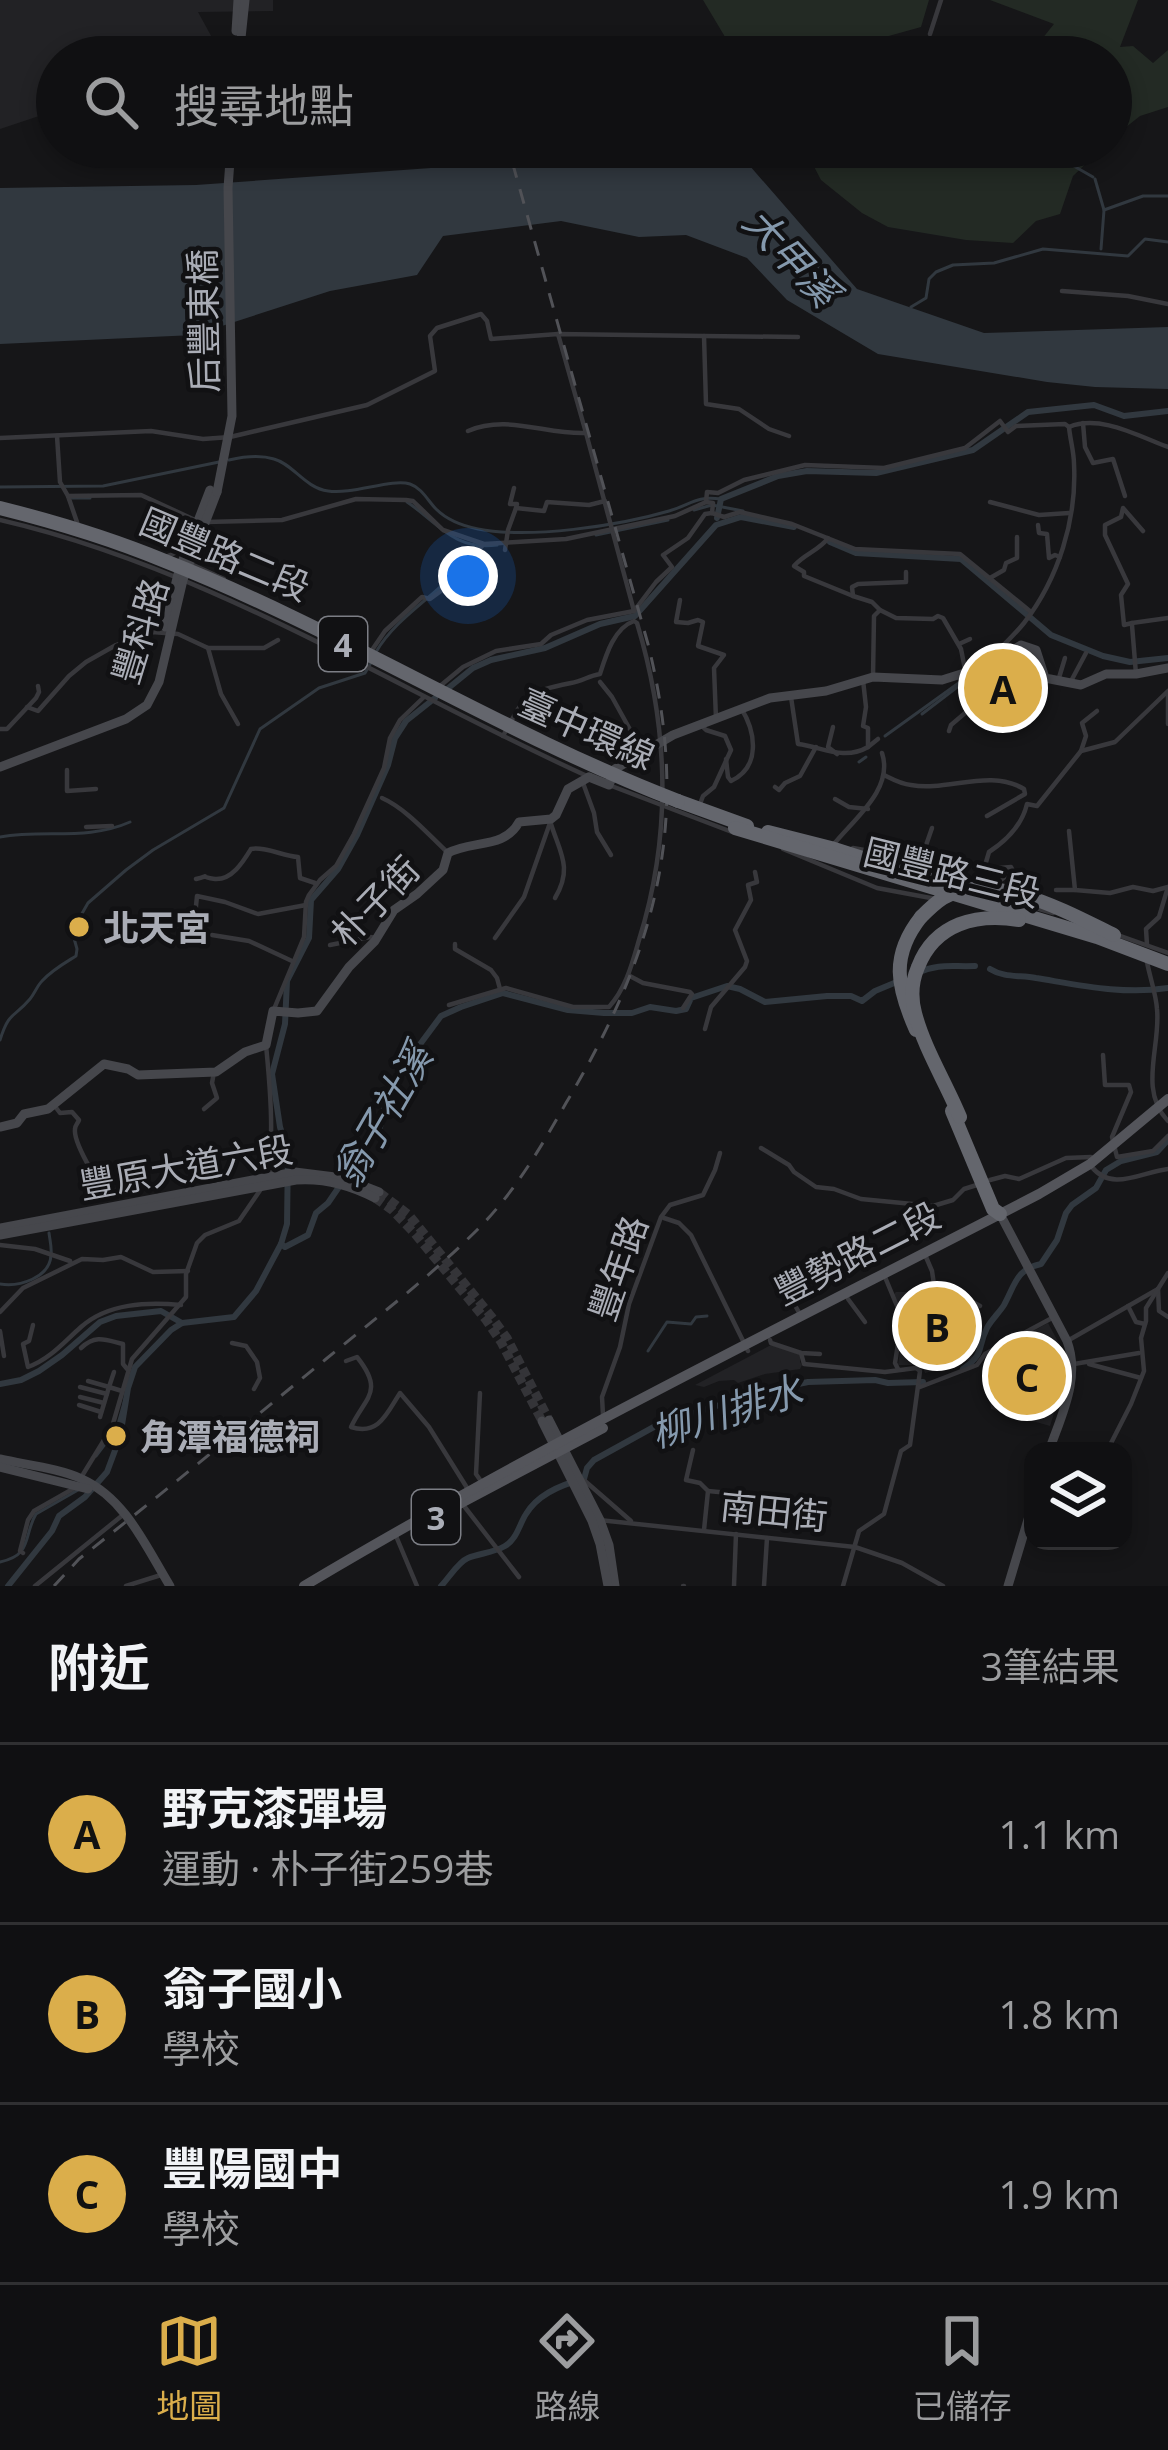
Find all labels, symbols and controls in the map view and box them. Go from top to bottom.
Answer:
search box [36,36,1132,168]
icon: search [78,69,144,135]
text: 搜尋地點 [174,74,354,135]
water label: 大甲溪 [733,195,855,321]
street label: 后豐東橋 [177,249,229,393]
street label: 國豐路二段 [133,496,317,612]
your location [438,546,498,606]
street label: 豐科路 [101,572,179,690]
road number: 4 [319,617,367,671]
pin: A [964,643,1042,733]
street label: 臺中環線 [511,677,663,781]
street label: 國豐路三段 [859,826,1045,918]
street label: 朴子街 [320,845,430,957]
place label: 北天宮 [103,903,211,952]
marker: 北天宮 [66,914,92,940]
water label: 翁子社溪 [319,1030,445,1196]
street label: 豐原大道六段 [75,1124,297,1210]
street label: 豐勢路二段 [766,1190,948,1316]
street label: 豐年路 [577,1209,659,1327]
pin: B [898,1281,976,1371]
pin: C [988,1331,1066,1421]
water label: 柳川排水 [644,1361,810,1458]
place label: 角潭福德祠 [140,1412,320,1461]
marker: 角潭福德祠 [103,1423,129,1449]
map controls [1024,1442,1132,1550]
button: layers [1024,1442,1132,1550]
street label: 南田街 [718,1481,830,1541]
road number: 3 [412,1490,460,1544]
text: 附近 [48,1631,150,1701]
text: 3筆結果 [981,1639,1120,1692]
text: 野克漆彈場 [162,1777,387,1838]
text: A [74,1807,100,1860]
text: 1.1 km [998,1807,1120,1860]
text: 運動 · 朴子街259巷 [162,1841,493,1894]
text: 翁子國小 [162,1957,342,2018]
text: B [74,1987,100,2040]
text: 1.8 km [998,1987,1120,2040]
text: 學校 [162,2021,240,2074]
text: 豐陽國中 [162,2137,342,2198]
text: C [75,2167,99,2220]
text: 1.9 km [998,2167,1120,2220]
text: 學校 [162,2201,240,2254]
tab: 地圖 [156,2308,222,2428]
tab: 路線 [534,2308,600,2428]
tab: 已儲存 [913,2308,1012,2428]

